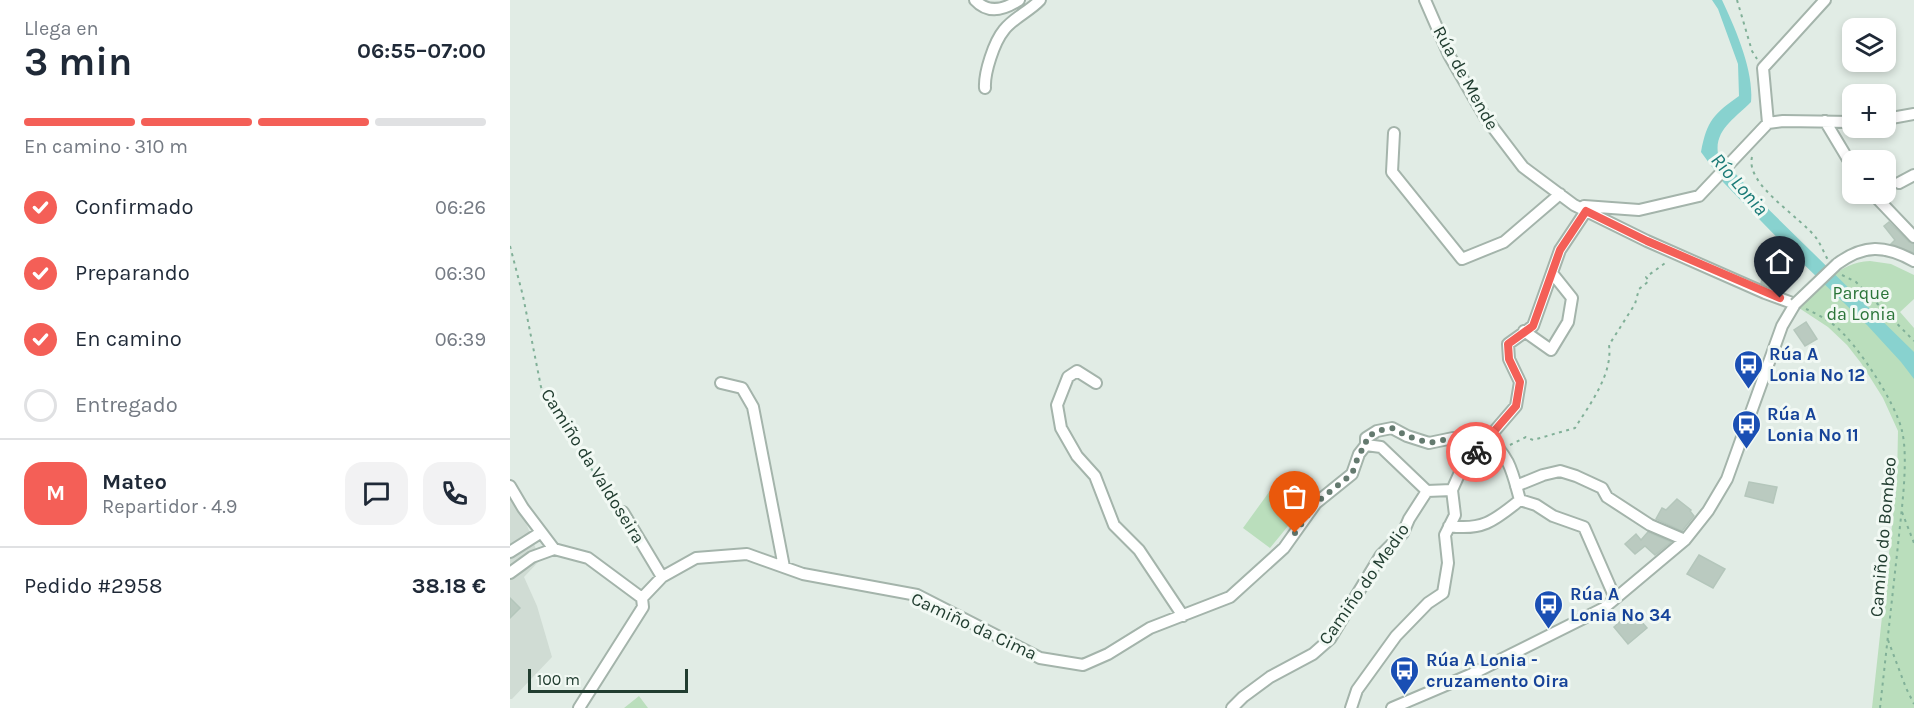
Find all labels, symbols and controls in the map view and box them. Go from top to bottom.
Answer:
text: Llega en [24,17,99,40]
map controls [1842,18,1896,204]
button: layers [1842,18,1896,72]
street label: Rúa de Mende [1428,22,1504,134]
text: 06:55–07:00 [357,38,486,64]
text: 3 min [24,39,132,85]
button: + [1842,84,1896,138]
text: En camino · 310 m [24,135,188,158]
water label: Río Lonia [1706,148,1773,220]
button: − [1842,150,1896,204]
icon: check [24,191,57,224]
text: Confirmado [75,194,194,220]
text: 06:26 [435,196,486,219]
pin [1754,236,1805,298]
icon: home [1763,245,1796,278]
icon: check [24,257,57,290]
text: Preparando [75,260,190,286]
text: 06:30 [434,262,486,285]
park label: Parque da Lonia [1826,282,1896,325]
icon: check [24,323,57,356]
text: En camino [75,326,182,352]
text: 06:39 [435,328,486,351]
place label: Rúa A Lonia Nº 12 [1769,343,1865,386]
bus stop icon: Rúa A Lonia Nº 12 [1732,348,1764,390]
street label: Camiño da Valdoseira [536,384,650,548]
text: Entregado [75,392,178,418]
place label: Rúa A Lonia Nº 11 [1767,403,1859,446]
bus stop icon: Rúa A Lonia Nº 11 [1730,408,1762,450]
courier [1446,422,1506,482]
icon: bike [1460,436,1493,469]
street label: Camiño do Bombeo [1865,456,1901,618]
button: chat [345,462,408,525]
button: phone [423,462,486,525]
text: Mateo [102,469,167,495]
pin [1269,471,1320,533]
text: M [46,480,65,506]
icon: bag [1278,480,1311,513]
text: Repartidor · 4.9 [102,495,237,518]
street label: Camiño do Medio [1314,519,1414,649]
text: Pedido #2958 [24,573,163,599]
text: 38.18 € [412,573,486,599]
place label: Rúa A Lonia Nº 34 [1570,583,1671,626]
street label: Camiño da Cima [908,587,1040,665]
bus stop icon: Rúa A Lonia Nº 34 [1533,588,1565,630]
place label: Rúa A Lonia - cruzamento Oira [1426,649,1569,692]
bus stop icon: Rúa A Lonia - cruzamento Oira [1389,654,1421,696]
scale bar [528,666,688,694]
text: 100 m [537,670,580,689]

